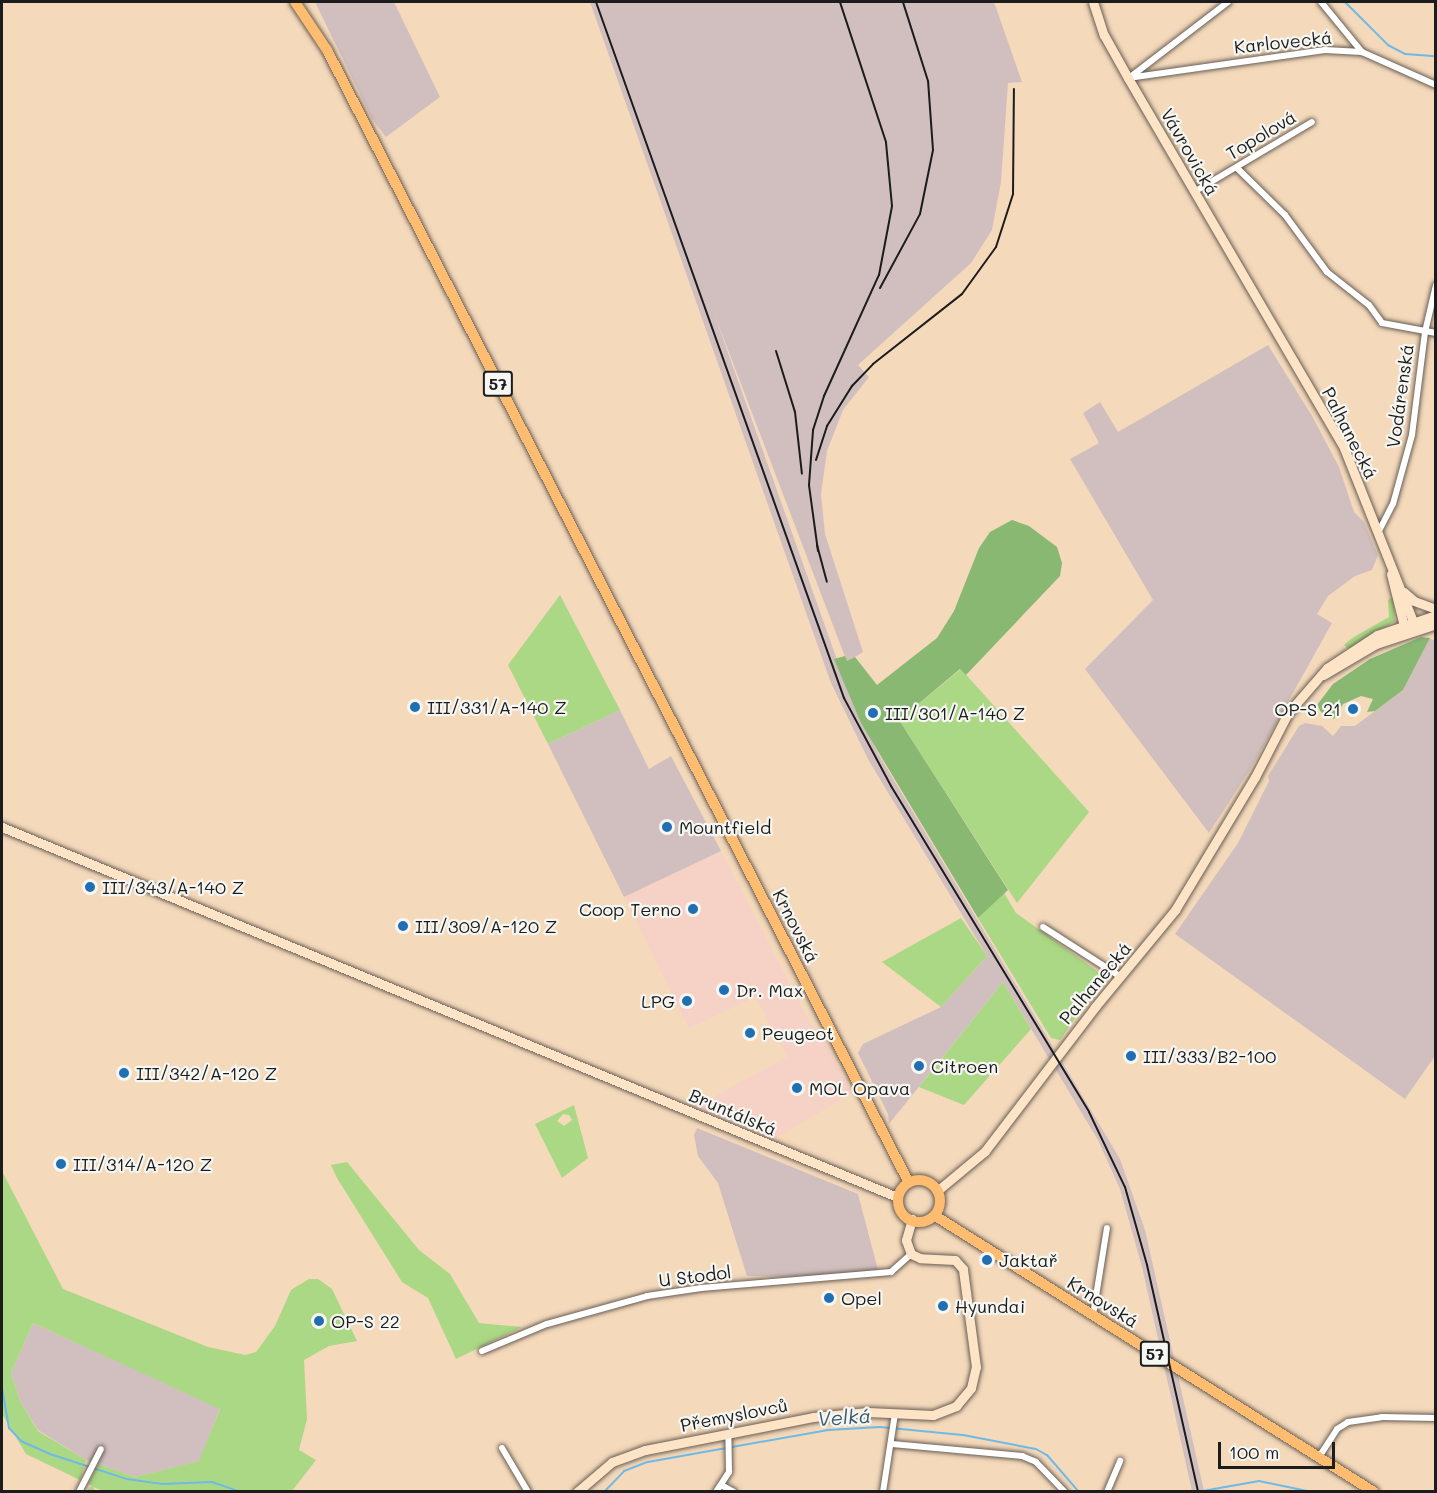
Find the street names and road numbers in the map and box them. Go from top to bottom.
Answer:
street label: Karlovecká [1233,26,1333,58]
street label: Vávrovická [1156,105,1224,199]
street label: Topolová [1222,106,1300,164]
street label: Vodárenská [1382,343,1418,449]
road number: 57 [482,371,514,397]
street label: Palhanecká [1318,383,1382,483]
street label: Krnovská [768,886,824,966]
street label: Palhanecká [1054,938,1136,1028]
street label: Bruntálská [686,1084,780,1140]
street label: U Stodol [657,1261,733,1291]
street label: Krnovská [1064,1272,1142,1332]
road number: 57 [1138,1341,1172,1367]
street label: Přemyslovců [679,1394,789,1436]

